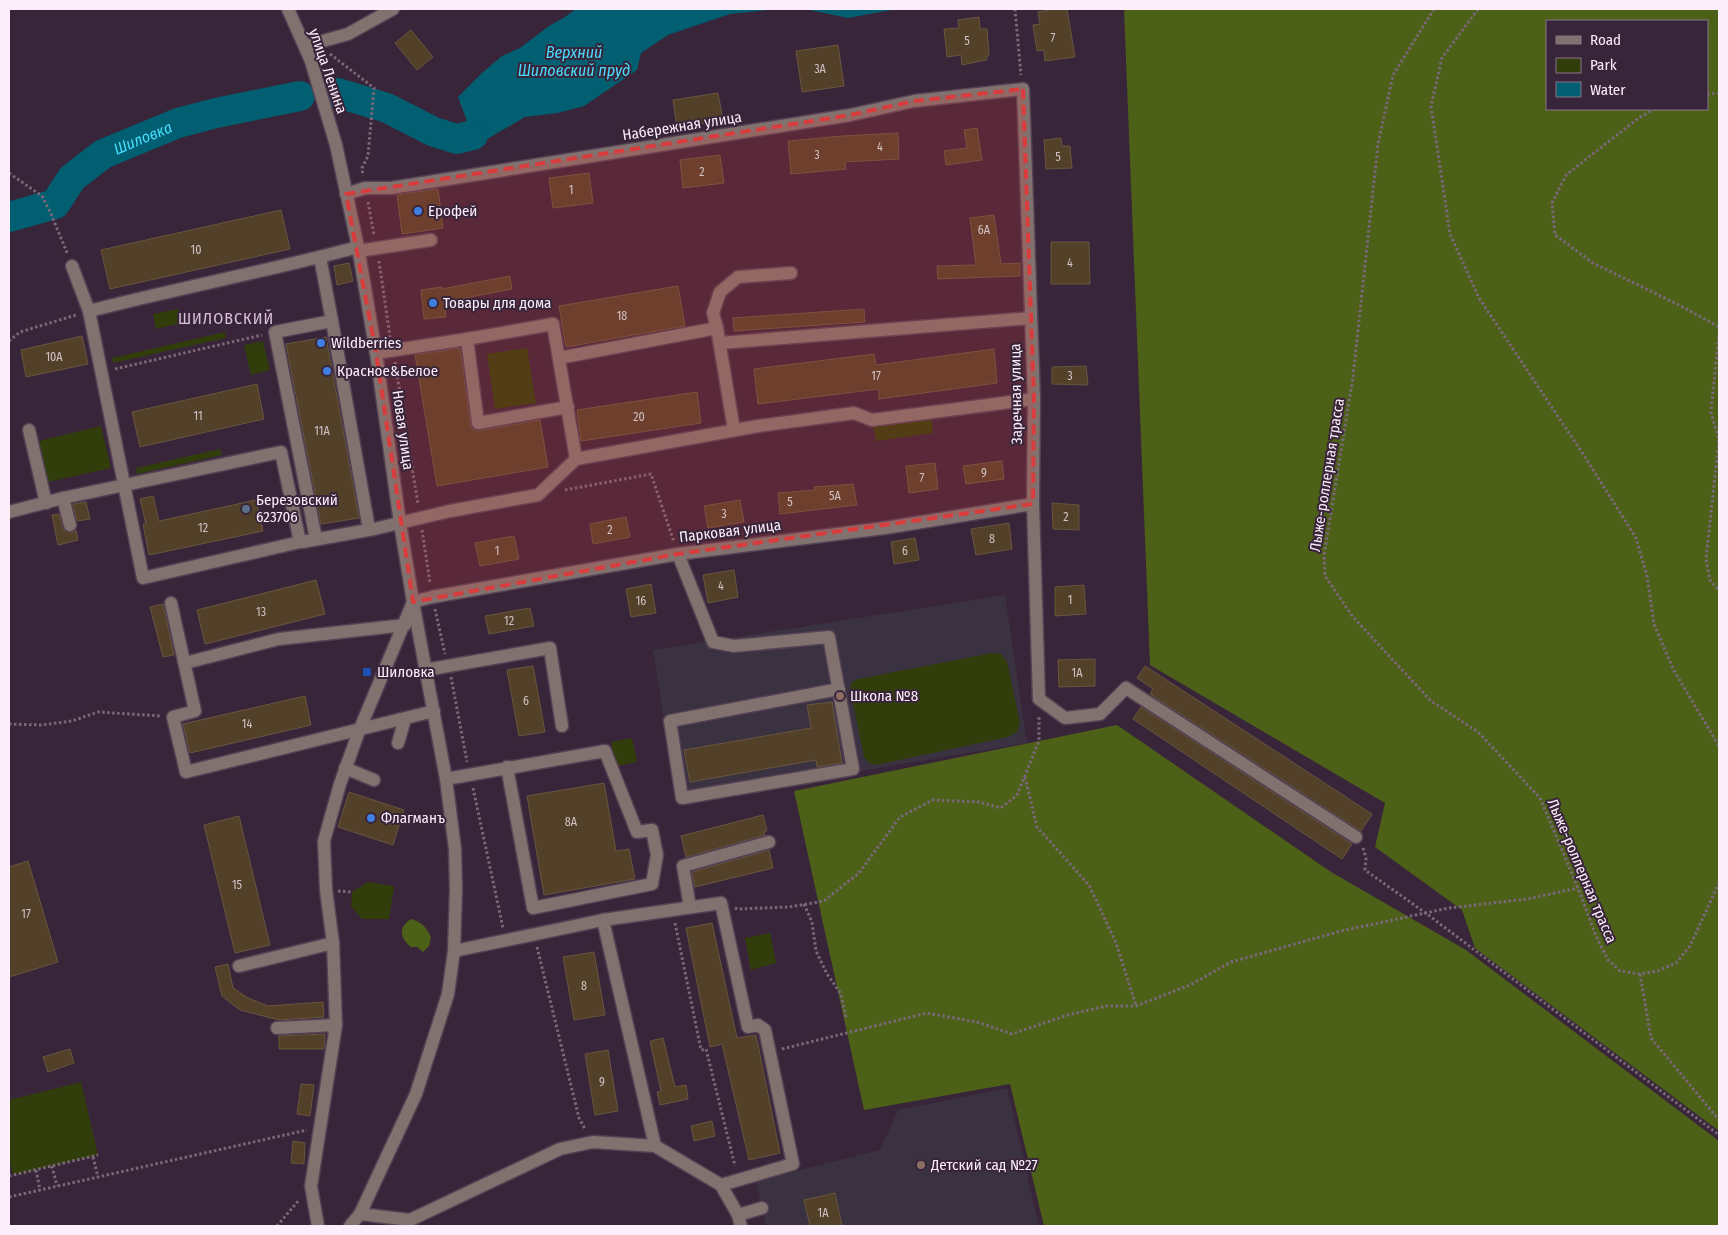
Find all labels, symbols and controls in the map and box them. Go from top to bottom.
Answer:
legend [1546,20,1708,110]
street label: улица Ленина [305,26,351,116]
house number: 7 [1051,31,1056,45]
text: Road [1590,31,1621,49]
house number: 5 [964,34,970,48]
water label: Верхний Шиловский пруд [518,43,630,80]
text: Park [1590,56,1617,74]
house number: 3А [814,62,827,76]
text: Water [1590,81,1626,99]
street label: Набережная улица [621,108,743,144]
water label: Шиловка [110,117,175,158]
house number: 4 [877,140,883,154]
house number: 3 [814,148,820,162]
house number: 5 [1055,150,1061,164]
house number: 2 [699,165,705,179]
house number: 1 [569,183,573,197]
place label: Ерофей [428,202,477,220]
marker: Ерофей [412,205,424,217]
house number: 6А [978,223,991,237]
house number: 10 [191,243,201,257]
house number: 4 [1067,256,1073,270]
place label: Товары для дома [443,294,551,312]
marker: Товары для дома [427,297,439,309]
district label: ШИЛОВСКИЙ [178,309,274,328]
house number: 18 [617,309,627,323]
place label: Wildberries [331,334,401,352]
marker: Wildberries [315,337,327,349]
street label: Заречная улица [1006,343,1026,445]
house number: 10А [45,350,63,364]
place label: Красное&Белое [337,362,438,380]
marker: Красное&Белое [321,365,333,377]
house number: 17 [871,369,881,383]
house number: 3 [1067,369,1073,383]
street label: Новая улица [389,389,417,471]
street label: Лыже-роллерная трасса [1306,397,1348,553]
house number: 11 [193,409,203,423]
house number: 20 [633,410,645,424]
house number: 11А [314,424,330,438]
house number: 9 [981,466,987,480]
house number: 7 [920,471,925,485]
house number: 5А [829,489,842,503]
place label: Березовский 623706 [256,491,338,526]
house number: 5 [787,495,793,509]
marker: Березовский 623706 [240,503,252,515]
house number: 3 [721,507,727,521]
house number: 2 [1063,510,1069,524]
street label: Парковая улица [678,516,782,546]
house number: 12 [198,521,208,535]
house number: 2 [607,523,613,537]
house number: 8 [989,532,995,546]
house number: 1 [495,544,499,558]
house number: 6 [902,544,908,558]
house number: 4 [718,579,724,593]
house number: 1 [1068,593,1072,607]
house number: 16 [636,594,646,608]
house number: 13 [256,605,266,619]
house number: 12 [504,614,514,628]
place label: Шиловка [377,663,435,681]
marker: Шиловка [361,666,373,678]
house number: 1А [1072,666,1083,680]
place label: Школа №8 [850,687,918,705]
marker: Школа №8 [834,690,846,702]
house number: 6 [523,694,529,708]
house number: 14 [242,717,252,731]
street label: Лыже-роллерная трасса [1543,796,1621,946]
place label: Флагманъ [381,809,445,827]
marker: Флагманъ [365,812,377,824]
house number: 8А [565,815,578,829]
house number: 15 [232,878,243,892]
house number: 17 [21,907,31,921]
house number: 8 [581,979,587,993]
house number: 9 [599,1075,605,1089]
place label: Детский сад №27 [930,1156,1038,1174]
marker: Детский сад №27 [915,1159,927,1171]
house number: 1А [818,1206,829,1220]

